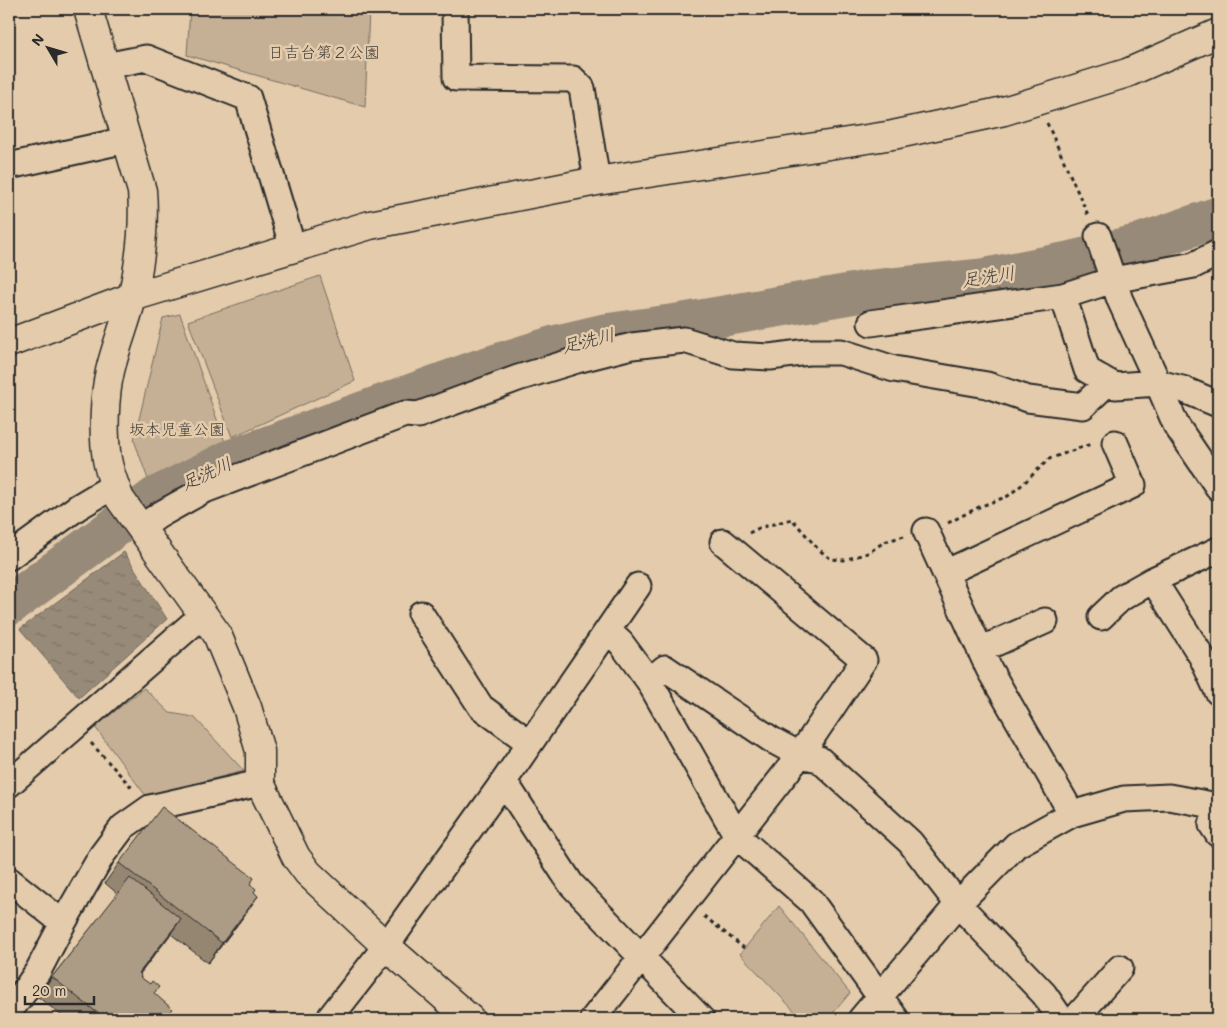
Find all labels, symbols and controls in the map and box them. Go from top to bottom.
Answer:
north arrow [22,22,72,72]
text: N [27,30,48,50]
park label: 日吉台第２公園 [268,41,380,62]
water label: 足洗川 [959,260,1017,292]
water label: 足洗川 [559,322,617,358]
park label: 坂本児童公園 [129,418,225,439]
water label: 足洗川 [176,451,236,495]
scale bar [25,973,94,1005]
text: 20 m [32,980,66,1000]

